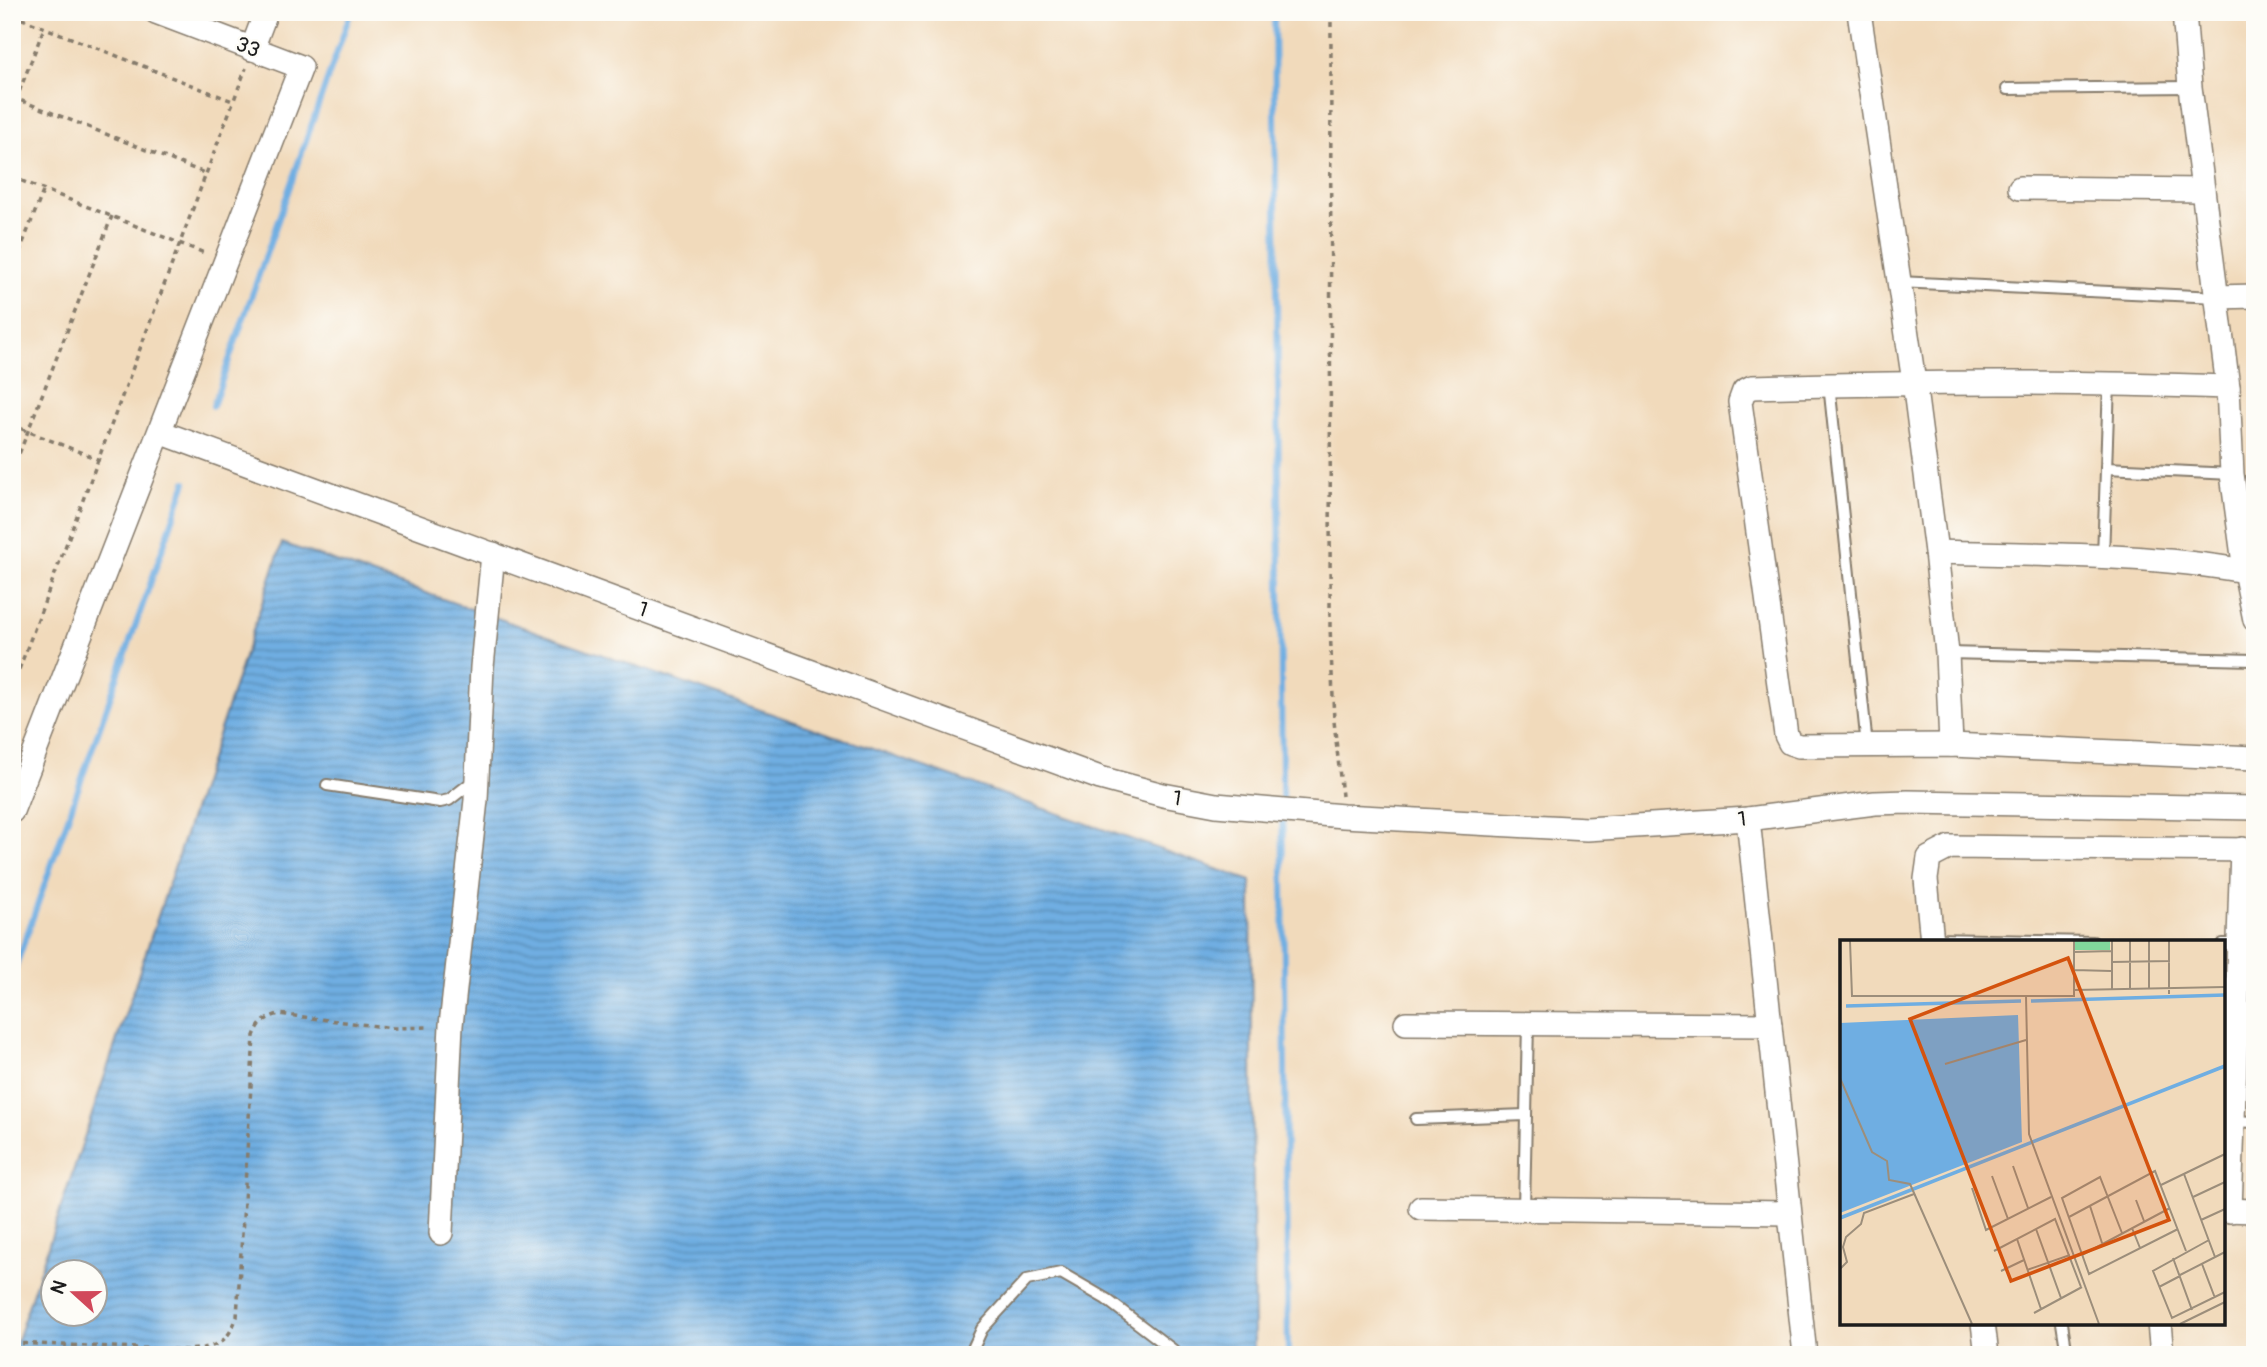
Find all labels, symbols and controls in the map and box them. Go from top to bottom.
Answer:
street label: 33 [232,31,264,64]
street label: 1 [634,595,651,624]
street label: 1 [1171,784,1183,813]
street label: 1 [1737,806,1747,833]
inset map [1840,940,2225,1325]
north arrow [38,1258,108,1328]
text: N [46,1277,73,1298]

